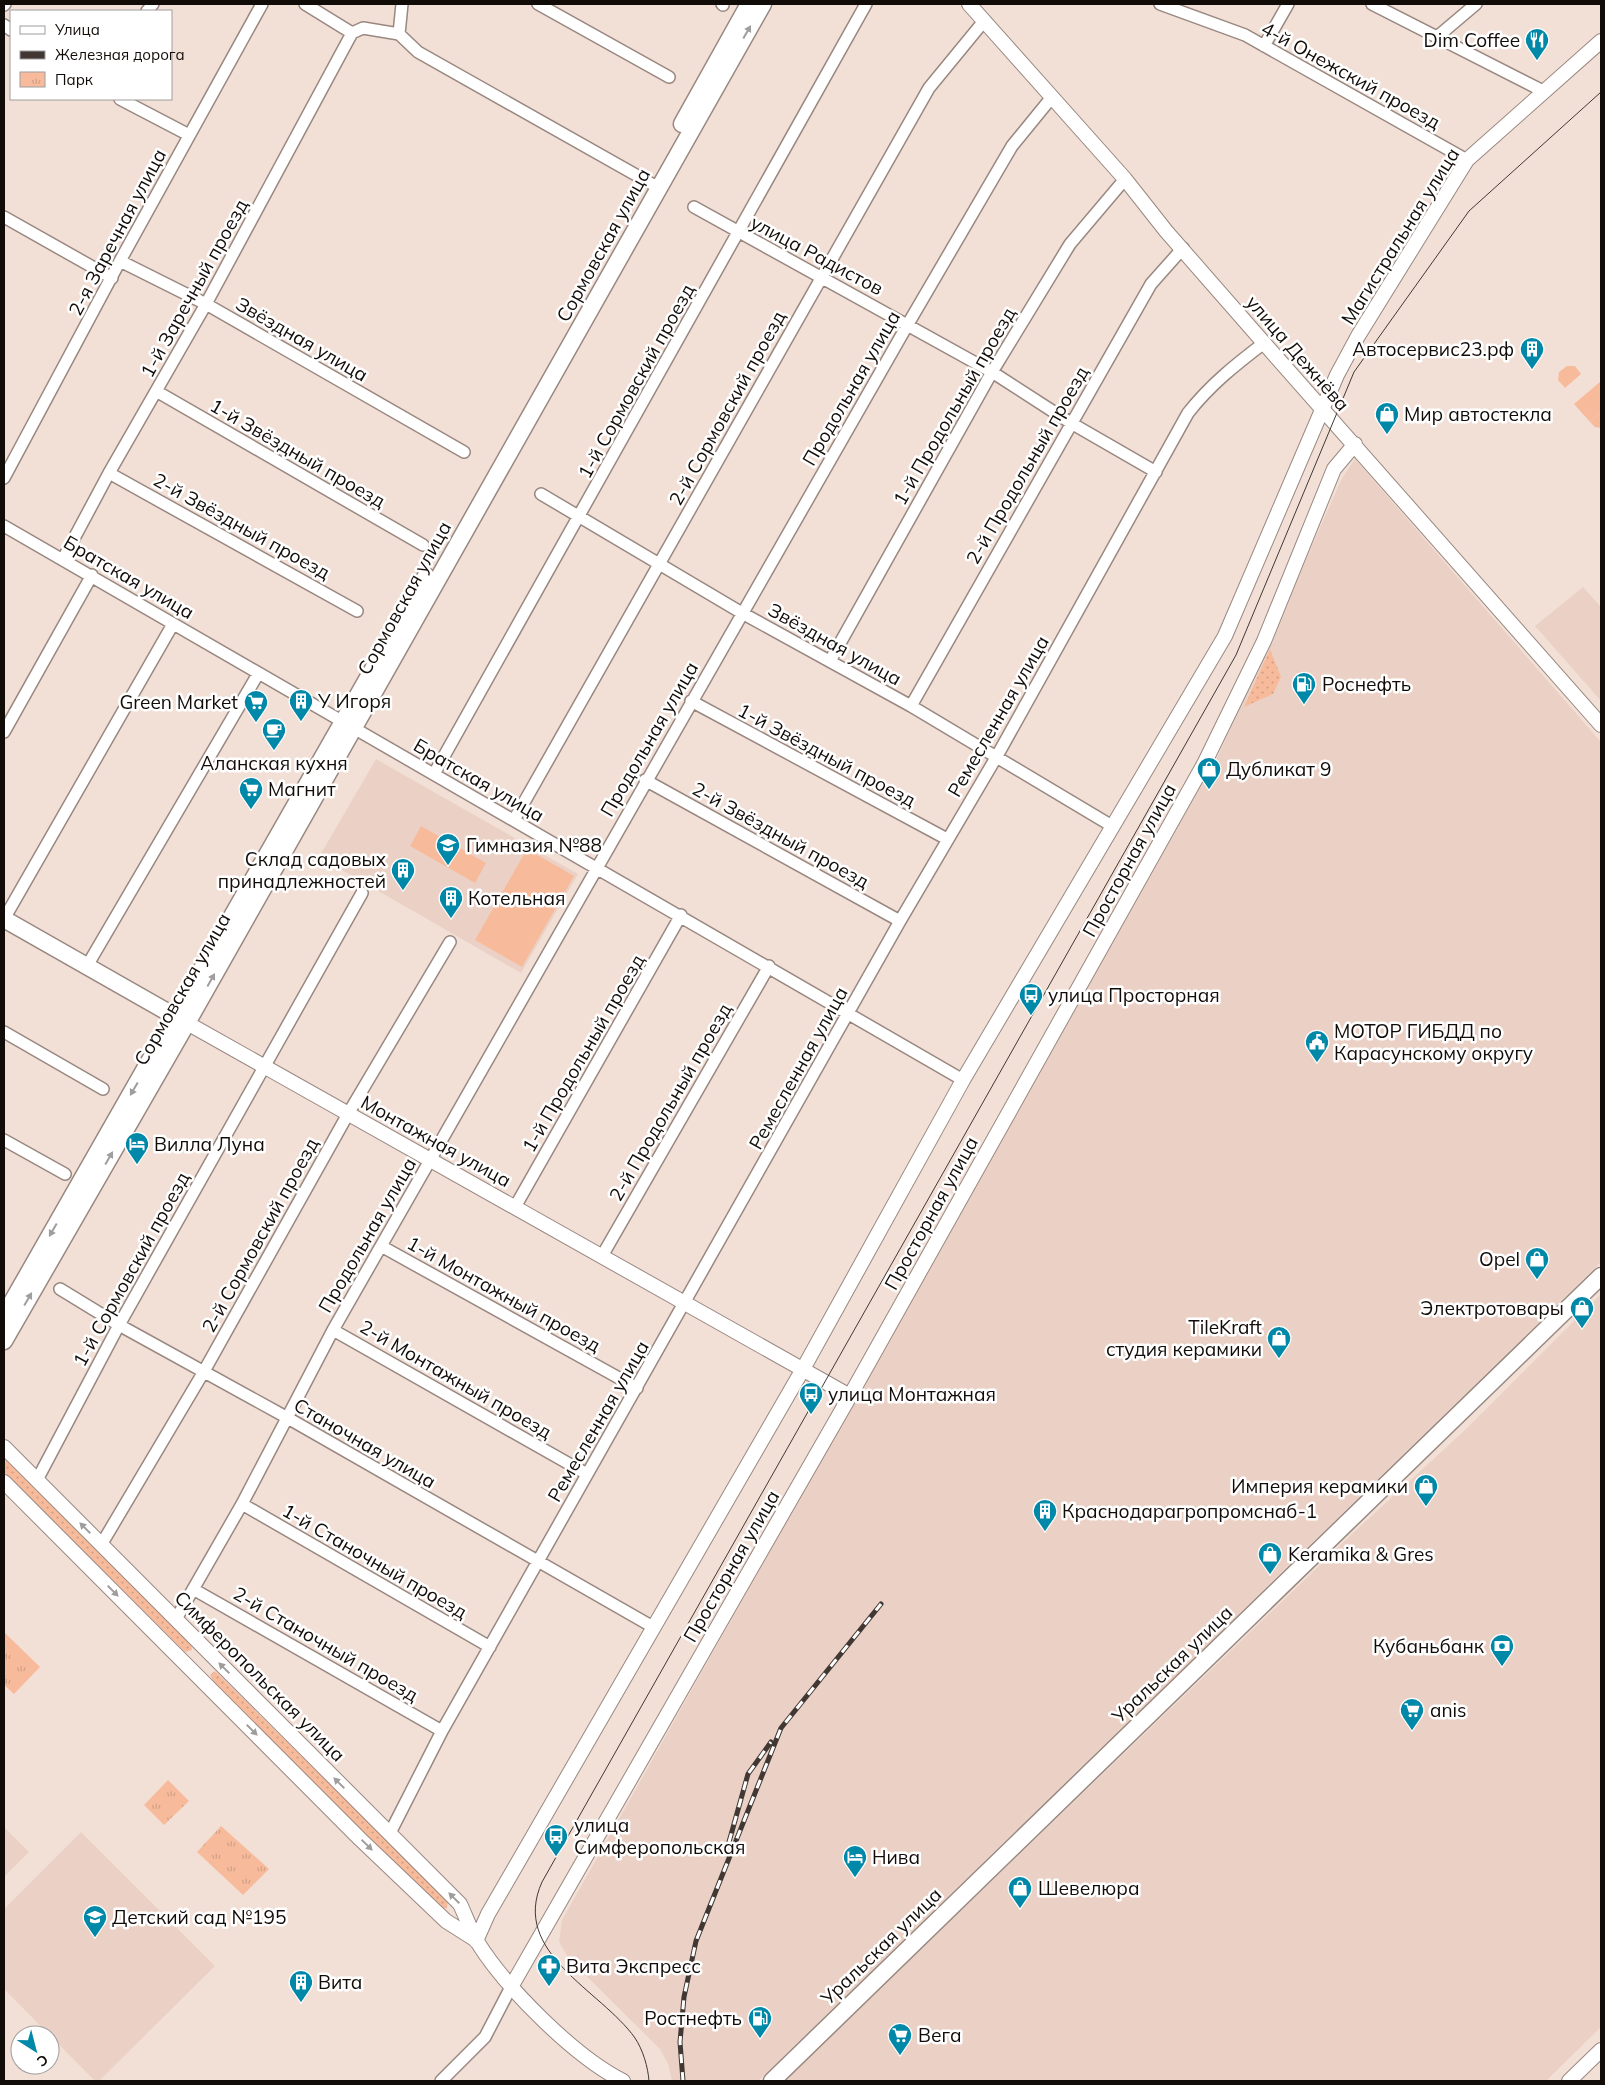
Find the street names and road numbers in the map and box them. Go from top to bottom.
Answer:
street label: 4-й Онежский проезд [1257,16,1445,134]
street label: Магистральная улица [1336,143,1464,329]
street label: 2-я Заречная улица [63,144,171,320]
street label: Сормовская улица [551,164,655,326]
street label: 1-й Заречный проезд [135,194,253,381]
street label: улица Радистов [747,210,887,300]
street label: 1-й Сормовский проезд [572,279,700,483]
street label: улица Дежнёва [1241,290,1355,416]
street label: Звёздная улица [232,291,372,387]
street label: 1-й Продольный проезд [887,302,1021,509]
street label: 2-й Сормовский проезд [663,306,791,510]
street label: Продольная улица [797,306,905,470]
street label: 2-й Продольный проезд [960,361,1094,568]
street label: 1-й Звёздный проезд [206,393,390,513]
street label: 2-й Звёздный проезд [149,467,335,585]
street label: Сормовская улица [352,517,456,679]
street label: Братская улица [59,530,199,624]
street label: Звёздная улица [764,597,906,691]
street label: Ремесленная улица [942,631,1054,801]
street label: Продольная улица [595,657,703,821]
street label: 1-й Звёздный проезд [734,698,921,812]
street label: Братская улица [409,733,549,827]
street label: 2-й Звёздный проезд [688,776,874,894]
street label: Просторная улица [1077,779,1181,941]
street label: Сормовская улица [129,909,235,1069]
street label: 1-й Продольный проезд [516,949,650,1156]
street label: Ремесленная улица [743,982,853,1154]
street label: 2-й Продольный проезд [603,998,737,1205]
street label: Монтажная улица [357,1090,515,1192]
street label: Просторная улица [879,1132,983,1294]
street label: 2-й Сормовский проезд [196,1133,324,1337]
street label: Продольная улица [313,1153,421,1317]
street label: 1-й Сормовский проезд [67,1167,195,1371]
street label: 1-й Монтажный проезд [403,1231,605,1357]
street label: 2-й Монтажный проезд [356,1314,557,1444]
street label: Ремесленная улица [542,1336,654,1506]
street label: Станочная улица [290,1393,440,1493]
street label: Просторная улица [678,1486,784,1646]
street label: 1-й Станочный проезд [278,1498,472,1624]
street label: 2-й Станочный проезд [229,1581,423,1707]
street label: Симферопольская улица [170,1586,350,1766]
street label: Уральская улица [1106,1600,1237,1728]
street label: Уральская улица [815,1882,946,2010]

